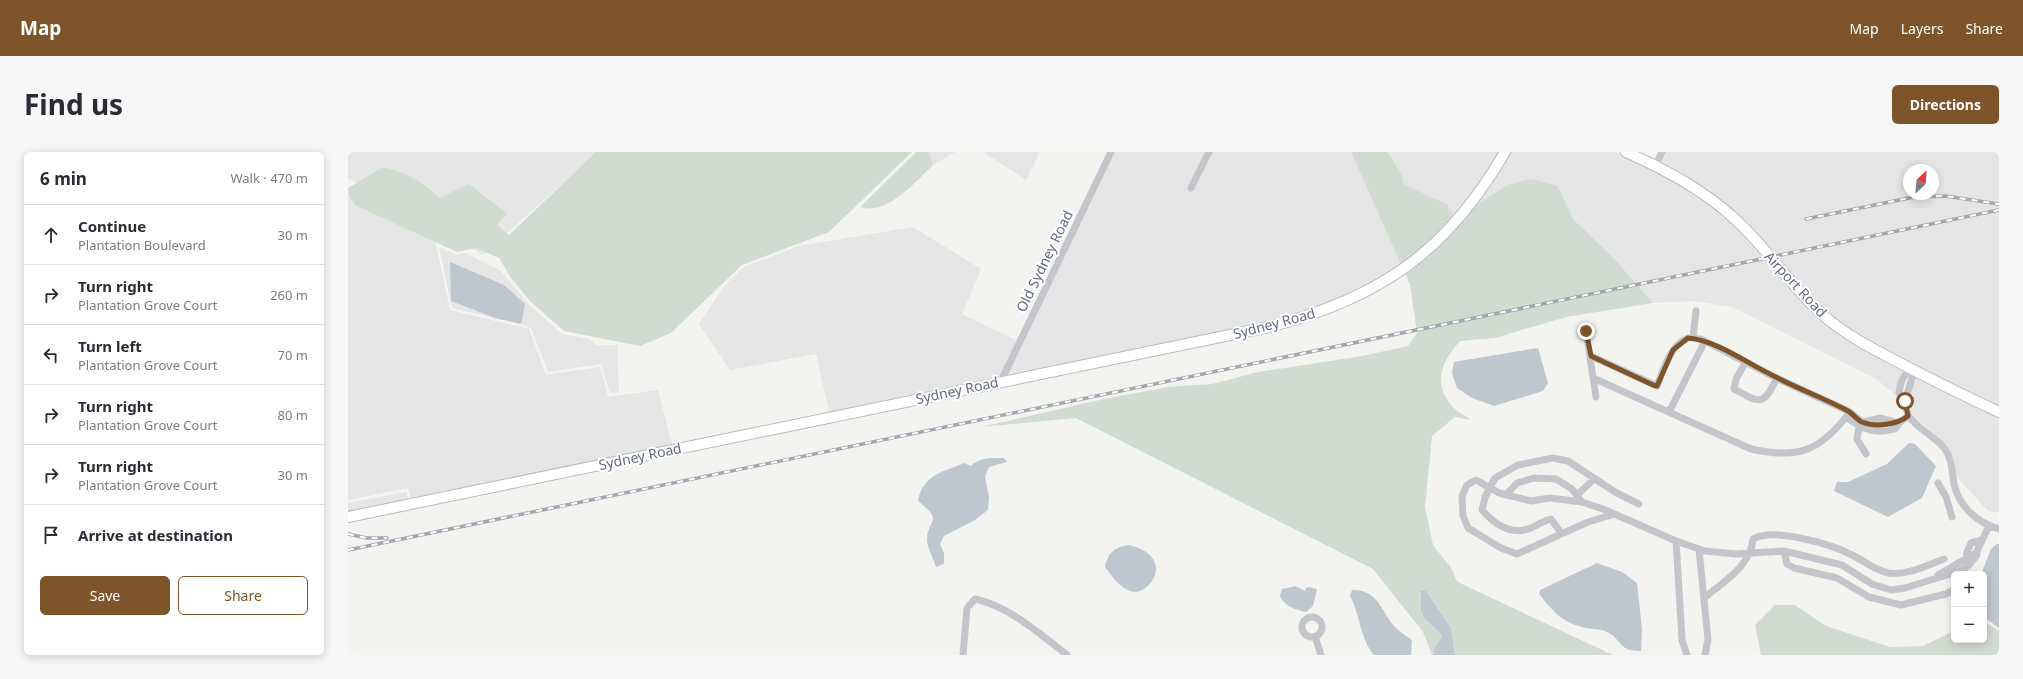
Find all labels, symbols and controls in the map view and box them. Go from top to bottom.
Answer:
text: Map [20,15,61,41]
text: Map [1850,19,1879,38]
text: Layers [1901,19,1943,38]
text: Share [1965,19,2003,38]
text: Find us [24,85,123,123]
button: Directions [1892,85,1999,124]
north arrow [1903,164,1939,200]
text: 6 min [40,167,87,190]
text: Walk · 470 m [230,169,308,187]
street label: Old Sydney Road [1011,207,1077,315]
text: Continue [78,216,146,236]
icon: ahead [40,224,62,246]
text: 30 m [278,226,308,244]
text: Plantation Boulevard [78,236,206,254]
street label: Airport Road [1761,247,1831,321]
text: Turn right [78,276,153,296]
icon: right [40,284,62,306]
text: 260 m [270,286,308,304]
text: Plantation Grove Court [78,296,218,314]
street label: Sydney Road [1231,303,1317,343]
route end [1577,322,1595,340]
text: Turn left [78,336,142,356]
icon: left [40,344,62,366]
text: 70 m [278,346,308,364]
text: Plantation Grove Court [78,356,218,374]
street label: Sydney Road [914,372,1000,408]
route start [1896,392,1914,410]
text: Turn right [78,396,153,416]
icon: right [40,404,62,426]
text: 80 m [278,406,308,424]
text: Plantation Grove Court [78,416,218,434]
street label: Sydney Road [597,438,683,474]
text: Turn right [78,456,153,476]
icon: right [40,464,62,486]
text: 30 m [278,466,308,484]
text: Plantation Grove Court [78,476,218,494]
icon: arrive [40,524,62,546]
text: Arrive at destination [78,525,233,545]
map controls [1951,571,1987,643]
button: + [1951,571,1987,607]
button: Save [40,576,170,615]
button: Share [178,576,308,615]
button: − [1951,607,1987,643]

